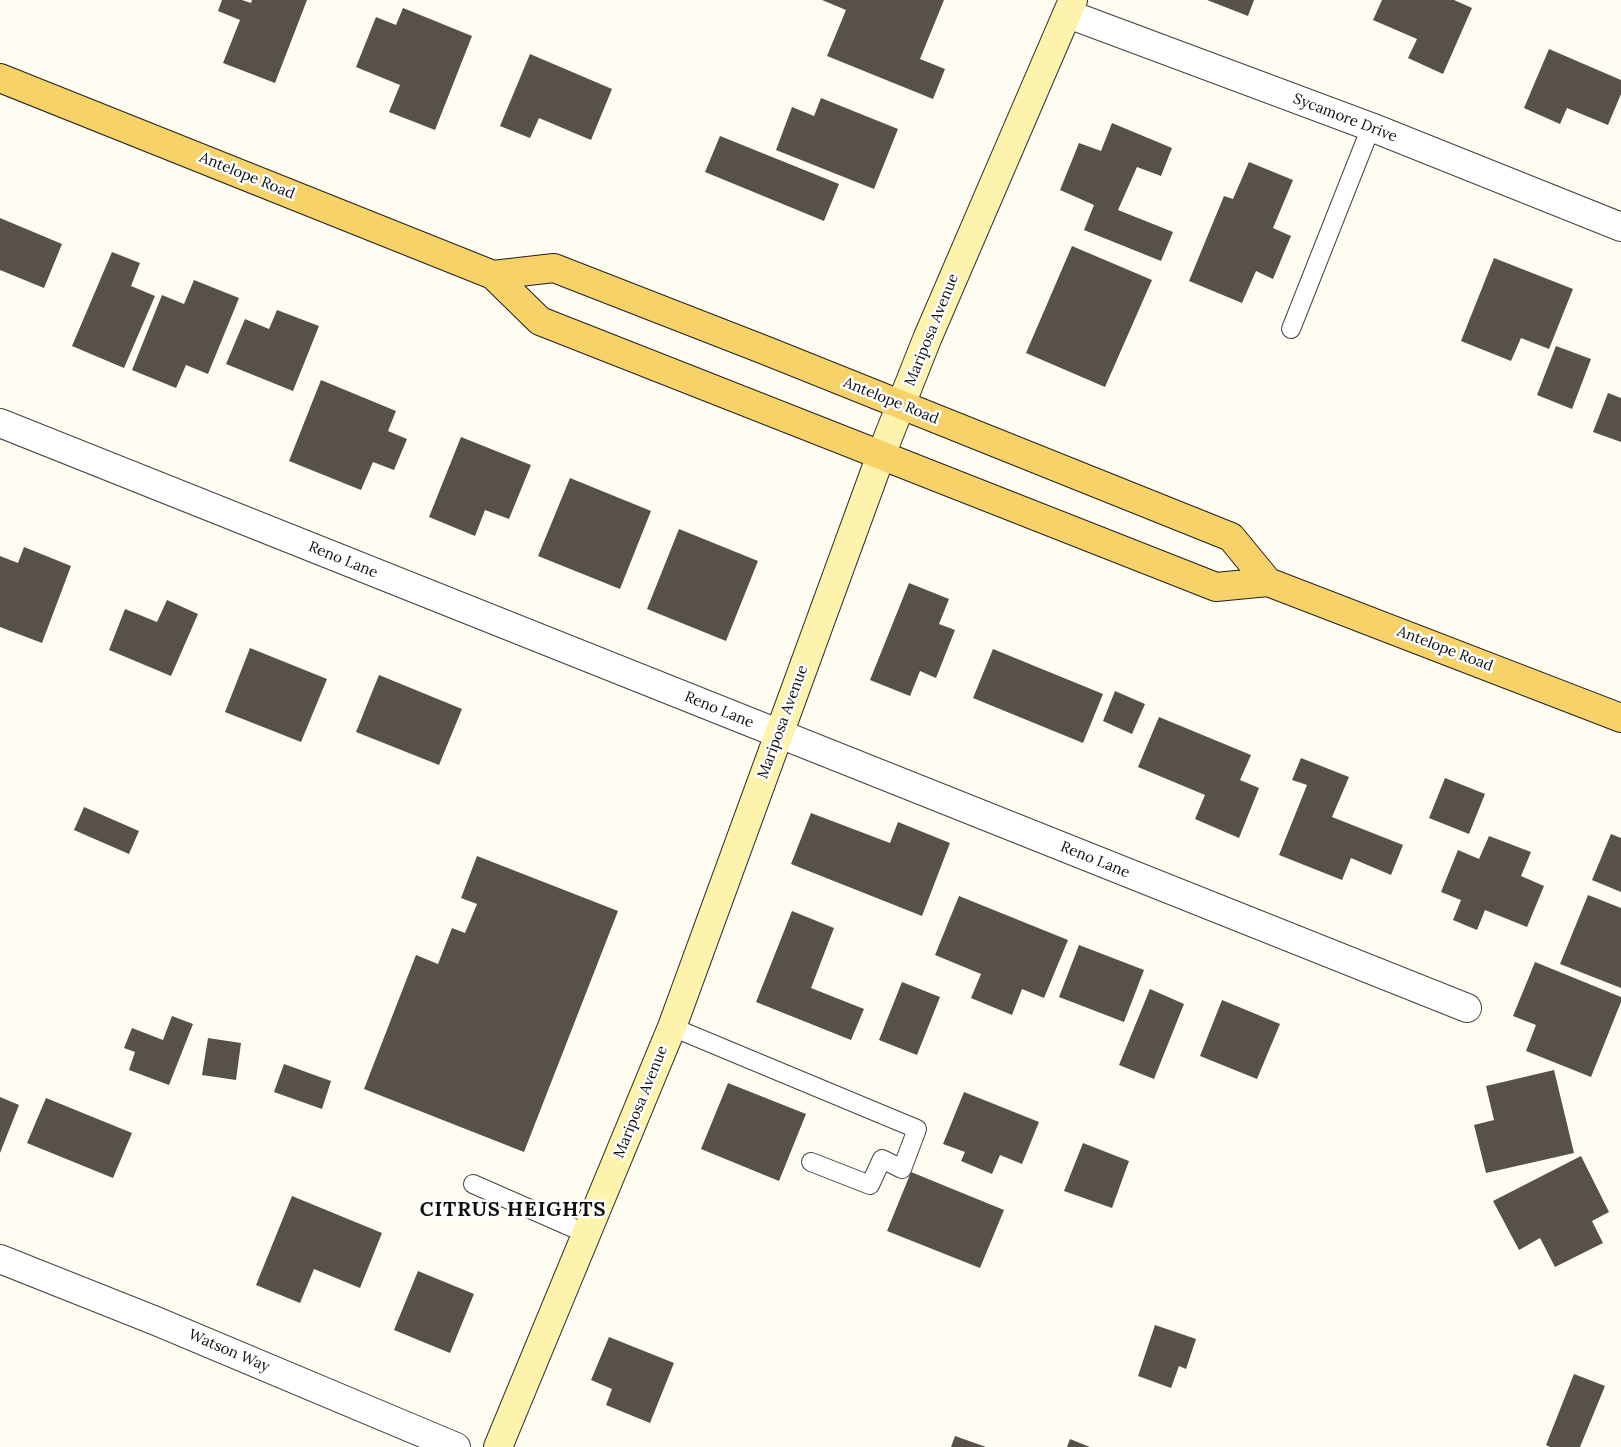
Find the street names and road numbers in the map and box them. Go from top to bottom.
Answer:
street label: Sycamore Drive [1290,90,1400,146]
street label: Antelope Road [197,149,297,203]
street label: Mariposa Avenue [901,271,963,389]
street label: Antelope Road [841,374,941,428]
street label: Reno Lane [306,538,380,582]
street label: Antelope Road [1395,623,1495,675]
street label: Mariposa Avenue [754,663,812,781]
street label: Reno Lane [682,688,756,732]
street label: Reno Lane [1058,838,1132,882]
street label: Mariposa Avenue [610,1043,672,1161]
street label: Watson Way [186,1326,272,1376]

